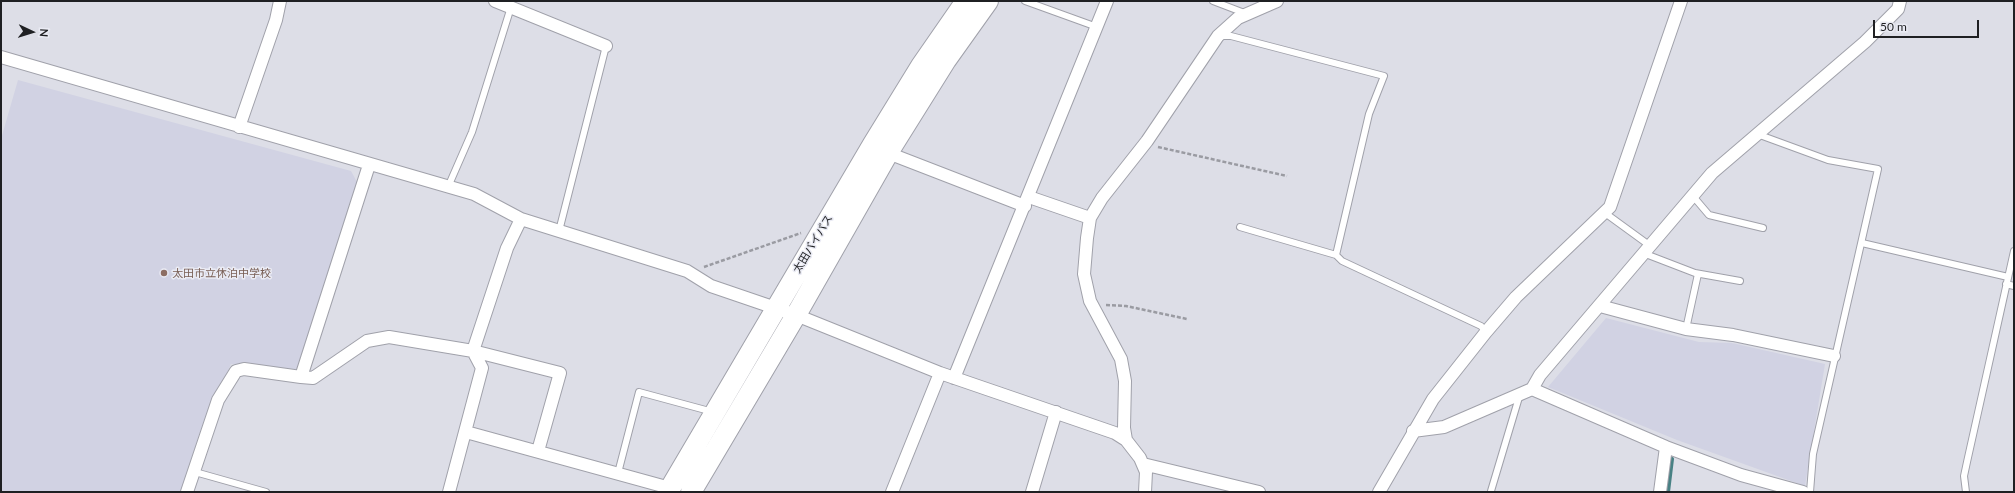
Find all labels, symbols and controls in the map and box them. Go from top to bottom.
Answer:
north arrow [12,12,52,52]
scale bar [1875,12,1981,38]
text: 50 m [1880,19,1907,34]
text: N [38,28,51,38]
street label: 太田バイパス [790,212,836,276]
place label: 太田市立休泊中学校 [172,266,271,280]
marker: 太田市立休泊中学校 [159,268,169,278]

